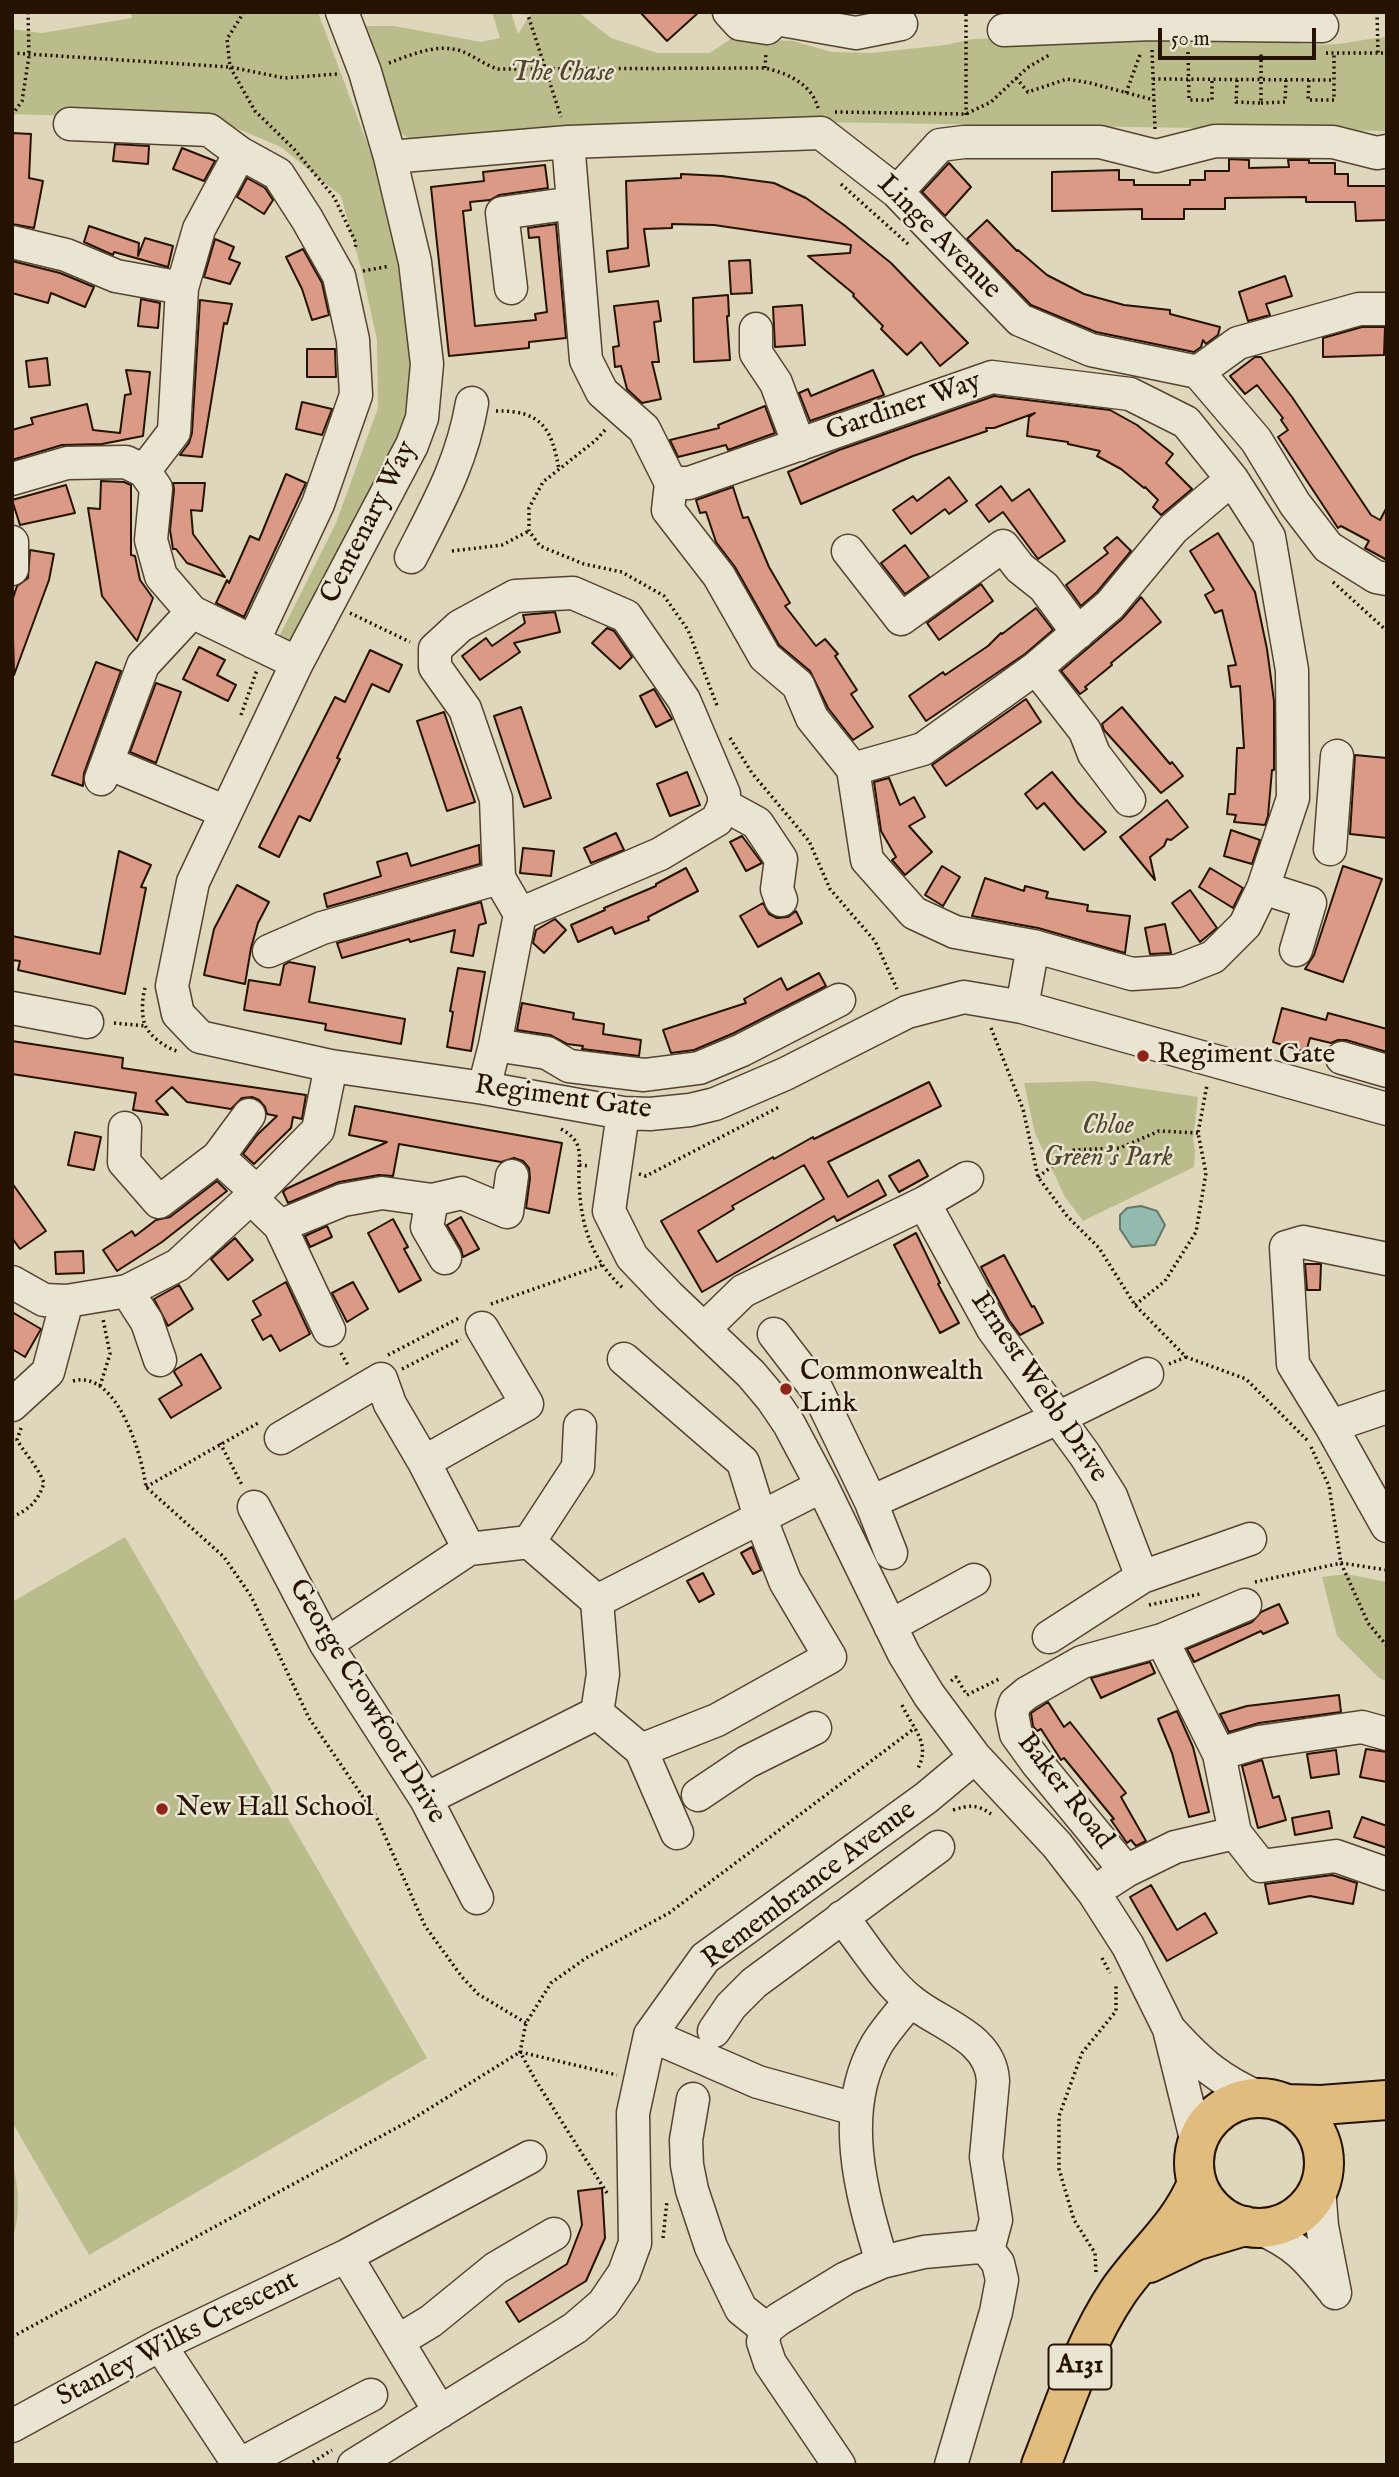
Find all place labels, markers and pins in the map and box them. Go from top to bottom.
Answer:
place label: Regiment Gate [1157,1039,1335,1073]
marker: Regiment Gate [1135,1048,1151,1064]
place label: Commonwealth Link [800,1356,983,1422]
marker: Commonwealth Link [778,1381,794,1397]
place label: New Hall School [176,1792,373,1826]
marker: New Hall School [154,1801,170,1817]

